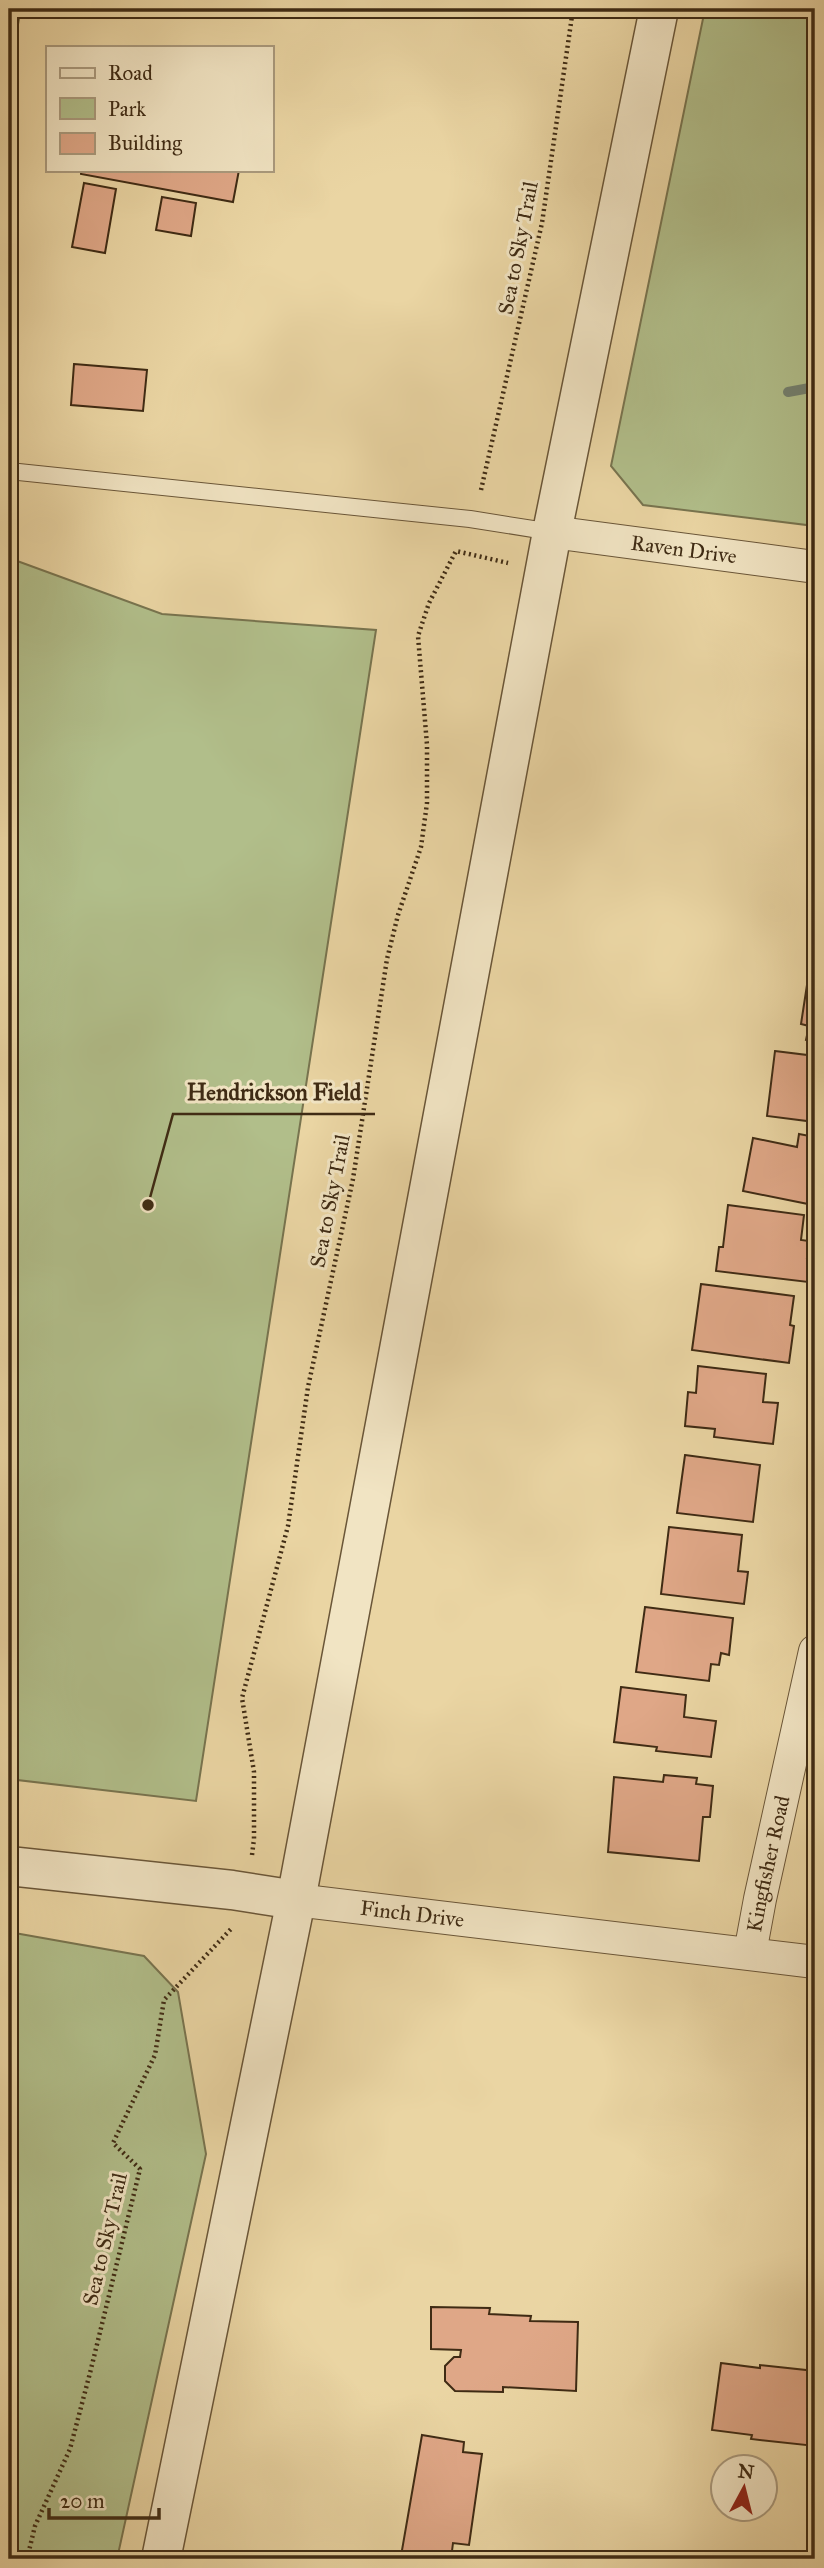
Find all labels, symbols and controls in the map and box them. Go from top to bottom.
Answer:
legend [46,46,273,172]
text: Road [108,60,153,86]
text: Park [108,96,146,122]
text: Building [108,130,182,156]
street label: Sea to Sky Trail [492,179,544,317]
street label: Raven Drive [629,530,739,569]
callout: Hendrickson Field [173,1070,375,1114]
text: Hendrickson Field [187,1078,362,1106]
street label: Sea to Sky Trail [304,1132,356,1270]
street label: Kingfisher Road [741,1793,796,1934]
street label: Finch Drive [359,1895,466,1933]
street label: Sea to Sky Trail [77,2170,133,2308]
north arrow [708,2452,778,2522]
text: N [737,2459,755,2484]
scale bar [49,2477,159,2521]
text: 20 m [60,2488,105,2514]

